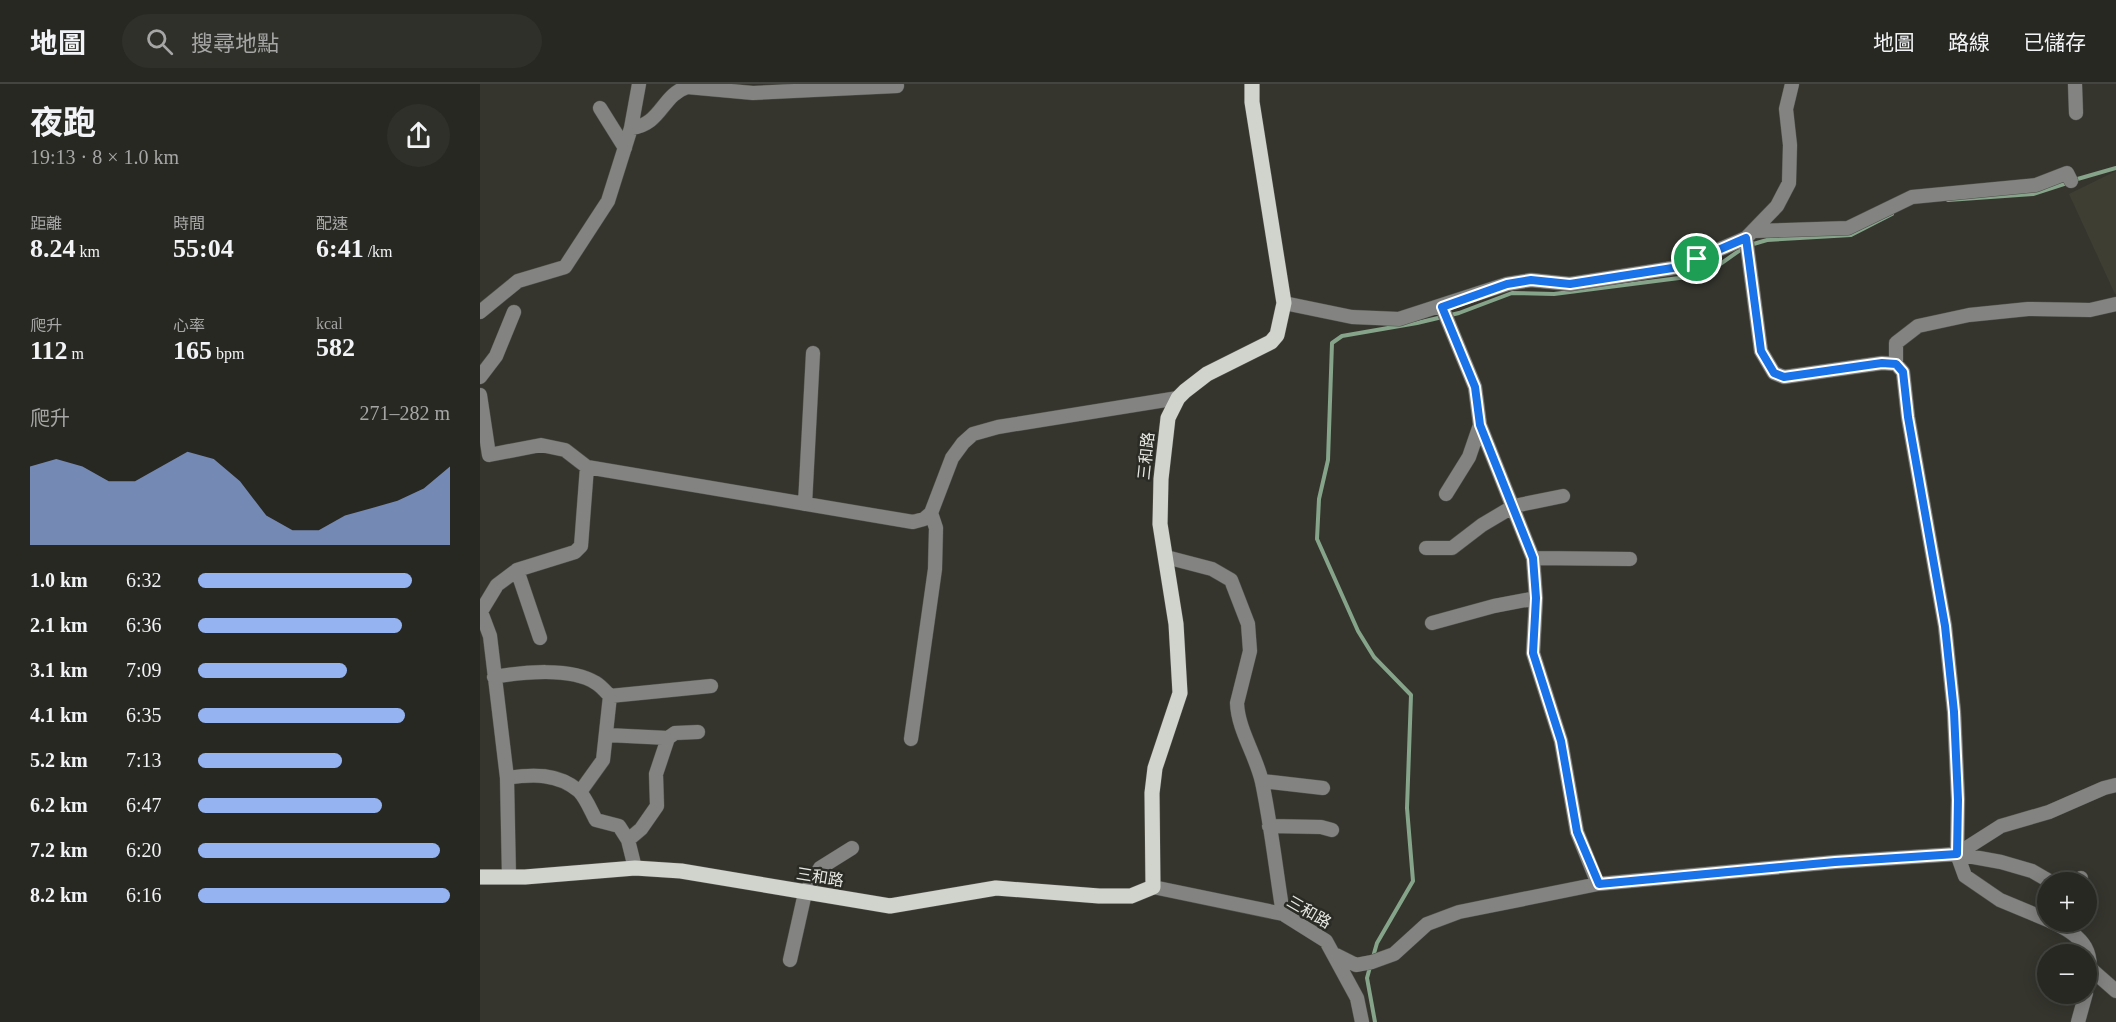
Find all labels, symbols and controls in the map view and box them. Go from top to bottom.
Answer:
search box [122,14,542,68]
icon: search [143,25,176,58]
text: 地圖 [30,28,86,59]
text: 搜尋地點 [191,31,279,56]
text: 地圖 [1873,31,1915,55]
text: 路線 [1948,31,1990,55]
text: 已儲存 [2023,31,2086,55]
button: share [387,104,450,167]
text: 夜跑 [30,105,96,141]
text: 19:13 · 8 × 1.0 km [30,146,179,168]
text: 距離 [30,215,62,232]
text: 時間 [173,215,205,232]
text: 配速 [316,215,348,232]
pin [1671,233,1722,284]
text: 8.24 [30,234,76,263]
text: 55:04 [173,234,234,263]
text: 6:41 [316,234,364,263]
icon: arrive [1680,242,1713,275]
text: km [76,243,100,260]
text: /km [364,243,393,260]
text: kcal [316,315,343,332]
text: 爬升 [30,317,62,334]
text: 心率 [173,317,205,334]
text: 582 [316,333,355,362]
text: 112 [30,336,68,365]
text: 165 [173,336,212,365]
text: m [68,345,84,362]
text: bpm [212,345,244,362]
text: 271–282 m [359,402,450,424]
text: 爬升 [30,407,70,429]
street label: 三和路 [1135,431,1157,481]
text: 1.0 km [30,569,88,591]
text: 6:32 [126,569,162,591]
text: 2.1 km [30,614,88,636]
text: 6:36 [126,614,162,636]
text: 3.1 km [30,659,88,681]
text: 7:09 [126,659,162,681]
text: 4.1 km [30,704,88,726]
text: 6:35 [126,704,162,726]
text: 5.2 km [30,749,88,771]
text: 7:13 [126,749,162,771]
text: 6.2 km [30,794,88,816]
text: 6:47 [126,794,162,816]
text: 7.2 km [30,839,88,861]
text: 6:20 [126,839,162,861]
street label: 三和路 [795,865,845,889]
map controls [2037,872,2097,1004]
button: + [2037,872,2097,932]
text: 8.2 km [30,884,88,906]
text: 6:16 [126,884,162,906]
street label: 三和路 [1284,893,1334,931]
button: − [2037,944,2097,1004]

